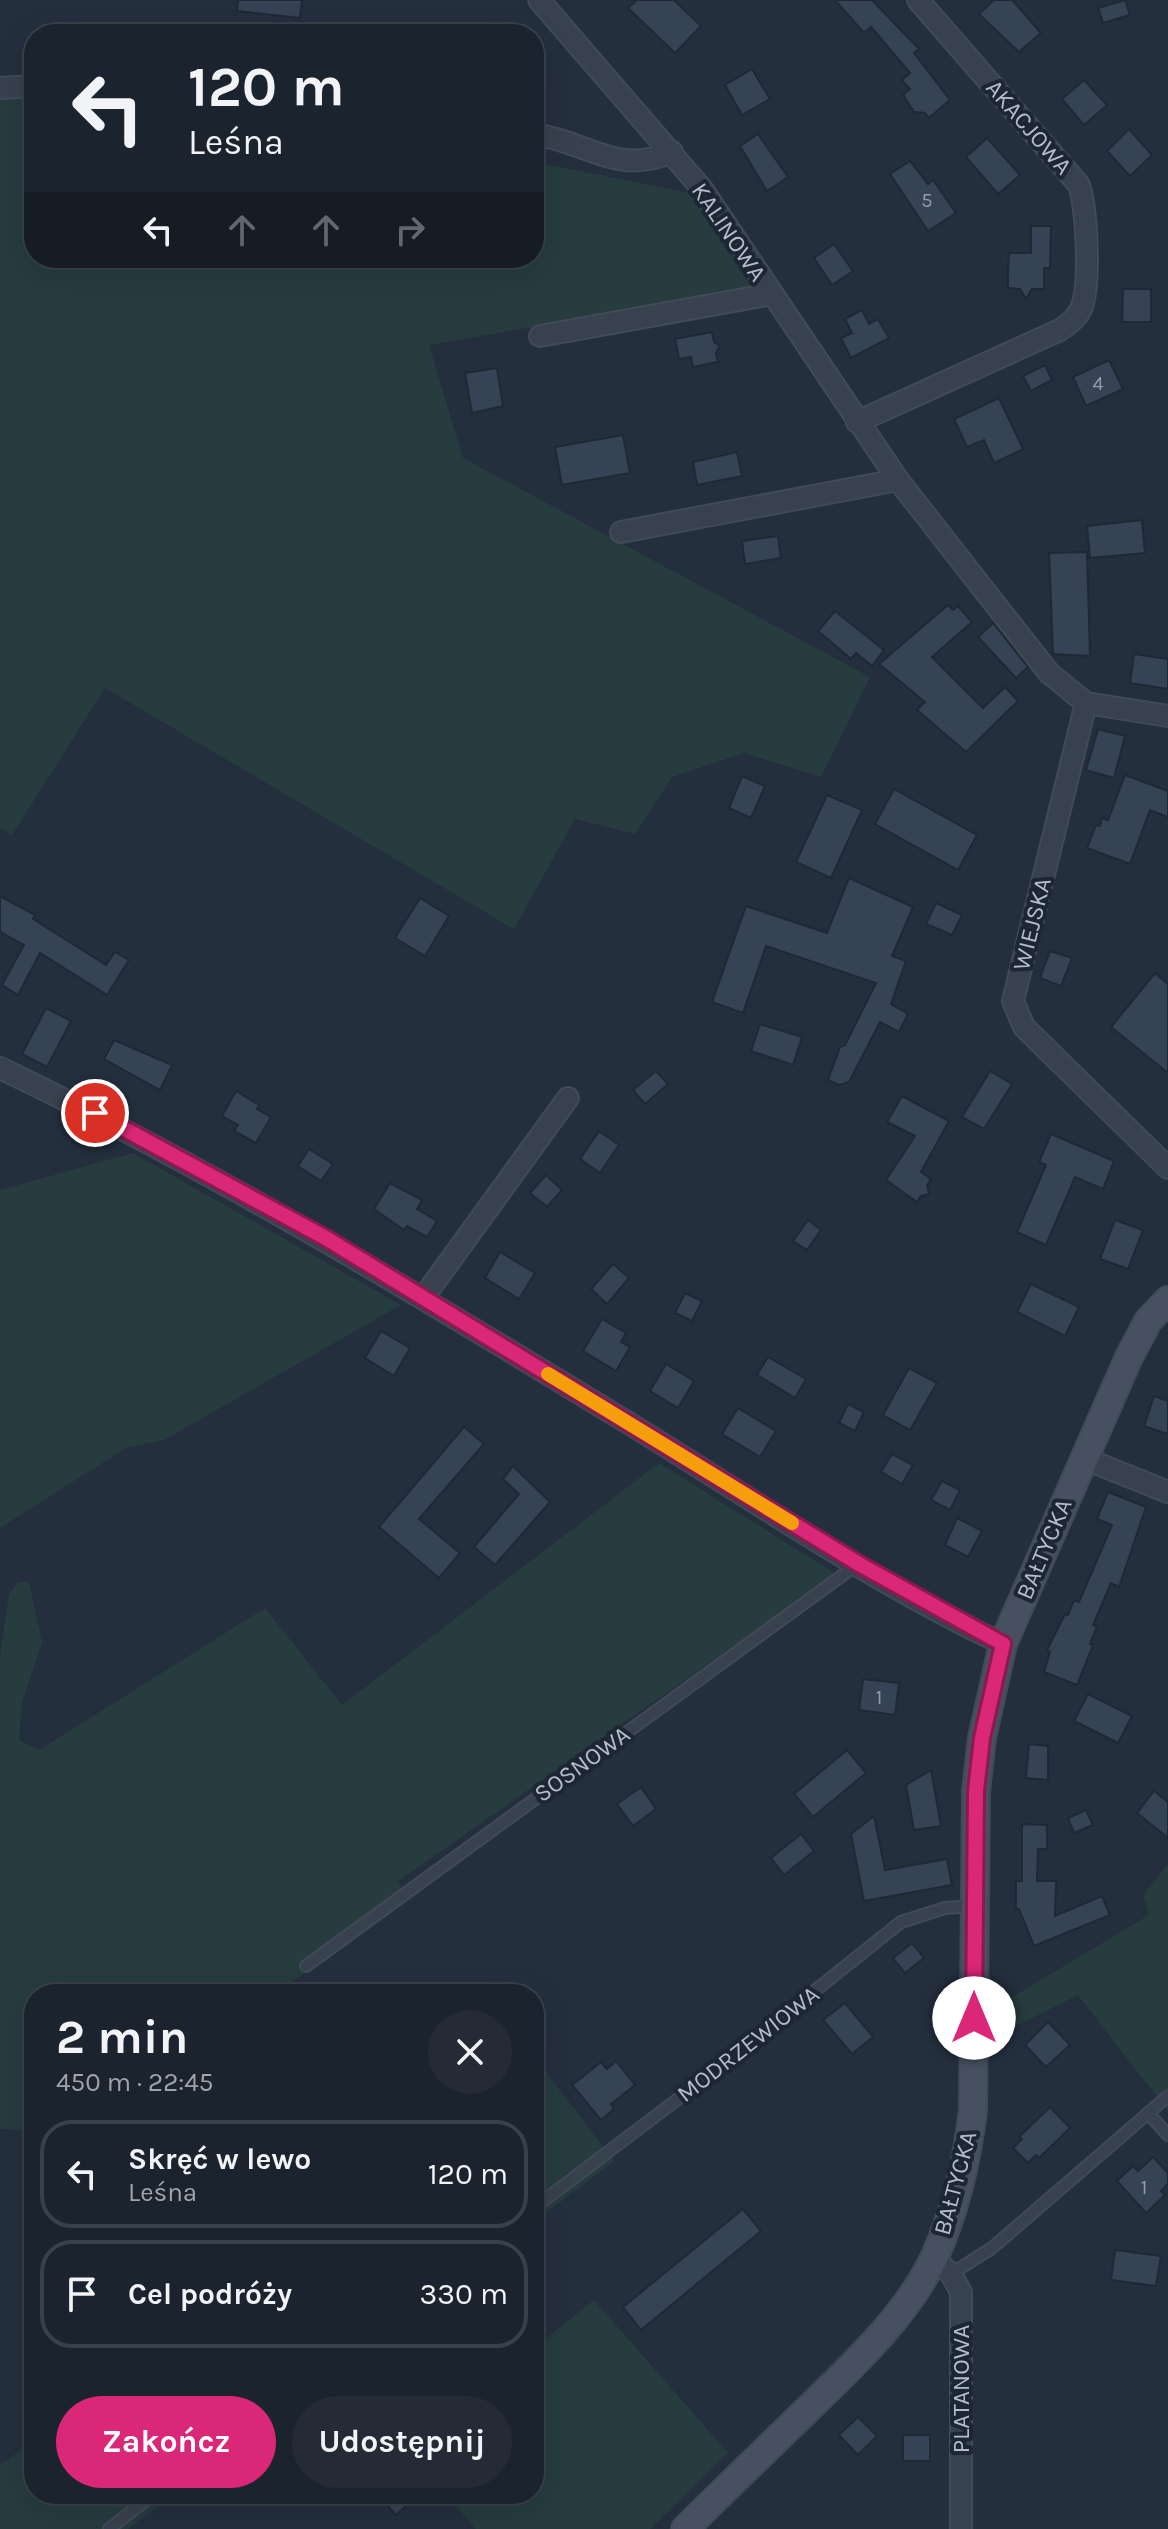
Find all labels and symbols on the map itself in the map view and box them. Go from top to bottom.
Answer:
street label: AKACJOWA [980,74,1078,180]
street label: KALINOWA [686,177,772,287]
house number: 5 [921,189,933,212]
house number: 4 [1092,372,1104,395]
street label: WIEJSKA [1007,875,1057,973]
pin [61,1079,129,1147]
street label: BAŁTYCKA [1010,1494,1078,1604]
house number: 1 [876,1686,882,1709]
street label: SOSNOWA [529,1720,635,1808]
position arrow [932,1976,1016,2060]
street label: MODRZEWIOWA [672,1980,825,2108]
street label: BAŁTYCKA [928,2128,982,2238]
house number: 1 [1141,2176,1147,2199]
street label: PLATANOWA [947,2325,975,2453]

